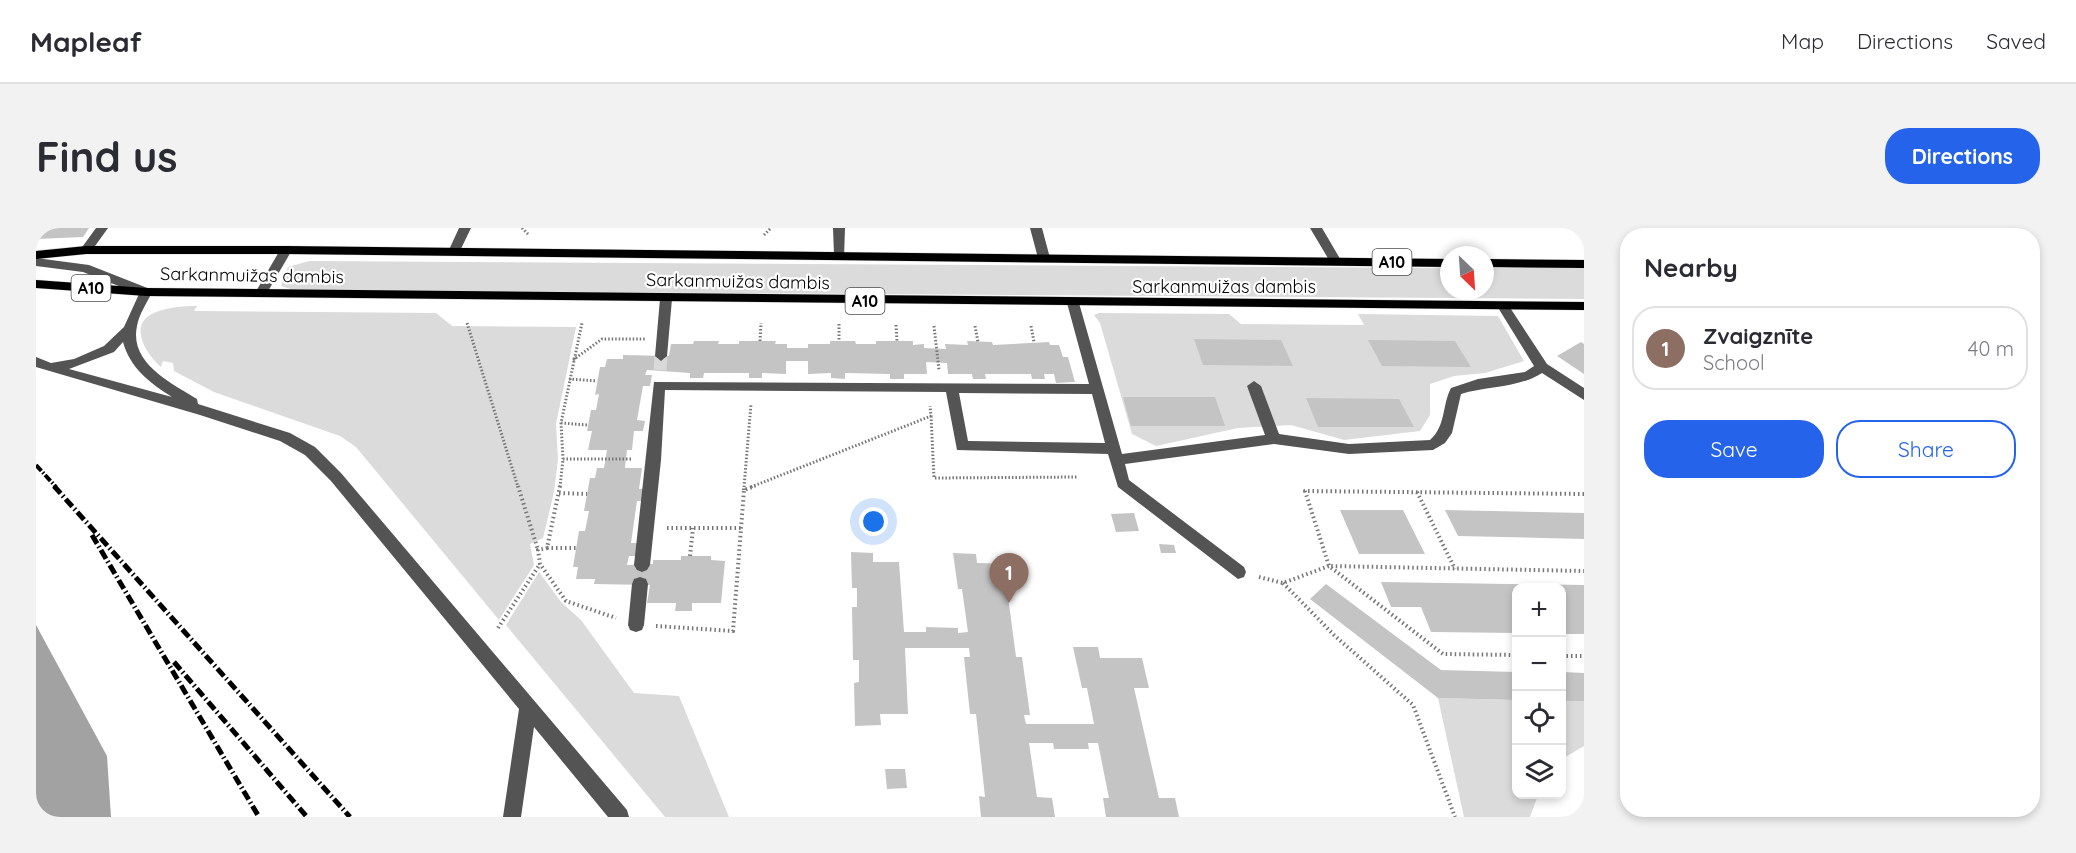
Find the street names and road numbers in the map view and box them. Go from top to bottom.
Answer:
road number: A10 [1372,249,1412,275]
street label: Sarkanmuižas dambis [160,262,344,288]
street label: Sarkanmuižas dambis [646,268,830,294]
road number: A10 [72,275,110,301]
street label: Sarkanmuižas dambis [1132,275,1316,298]
road number: A10 [846,288,884,314]

